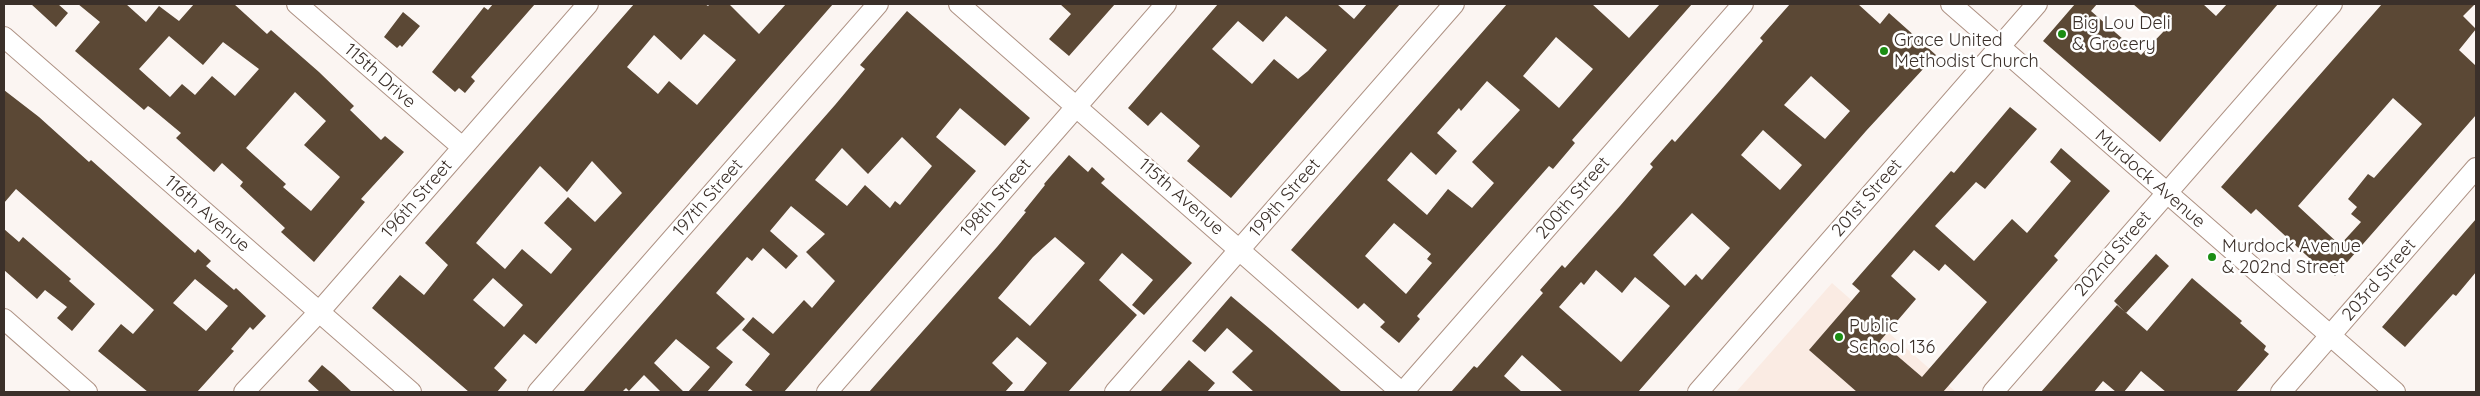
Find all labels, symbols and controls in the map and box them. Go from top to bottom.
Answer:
place label: Big Lou Deli & Grocery [2072,13,2171,56]
marker: Big Lou Deli & Grocery [2056,28,2068,40]
place label: Grace United Methodist Church [1894,30,2039,72]
street label: 115th Drive [340,39,420,113]
marker: Grace United Methodist Church [1878,45,1890,57]
street label: Murdock Avenue [2091,125,2209,233]
street label: 200th Street [1531,152,1615,244]
street label: 198th Street [956,154,1036,242]
street label: 115th Avenue [1134,154,1228,240]
street label: 199th Street [1245,154,1325,242]
street label: 196th Street [377,155,457,243]
street label: 197th Street [668,155,748,241]
street label: 201st Street [1827,155,1907,241]
street label: 116th Avenue [160,171,254,257]
street label: 202nd Street [2070,207,2156,301]
street label: 203rd Street [2338,235,2420,325]
place label: Murdock Avenue & 202nd Street [2222,236,2361,278]
marker: Murdock Avenue & 202nd Street [2206,251,2218,263]
place label: Public School 136 [1849,316,1935,358]
marker: Public School 136 [1833,331,1845,343]

